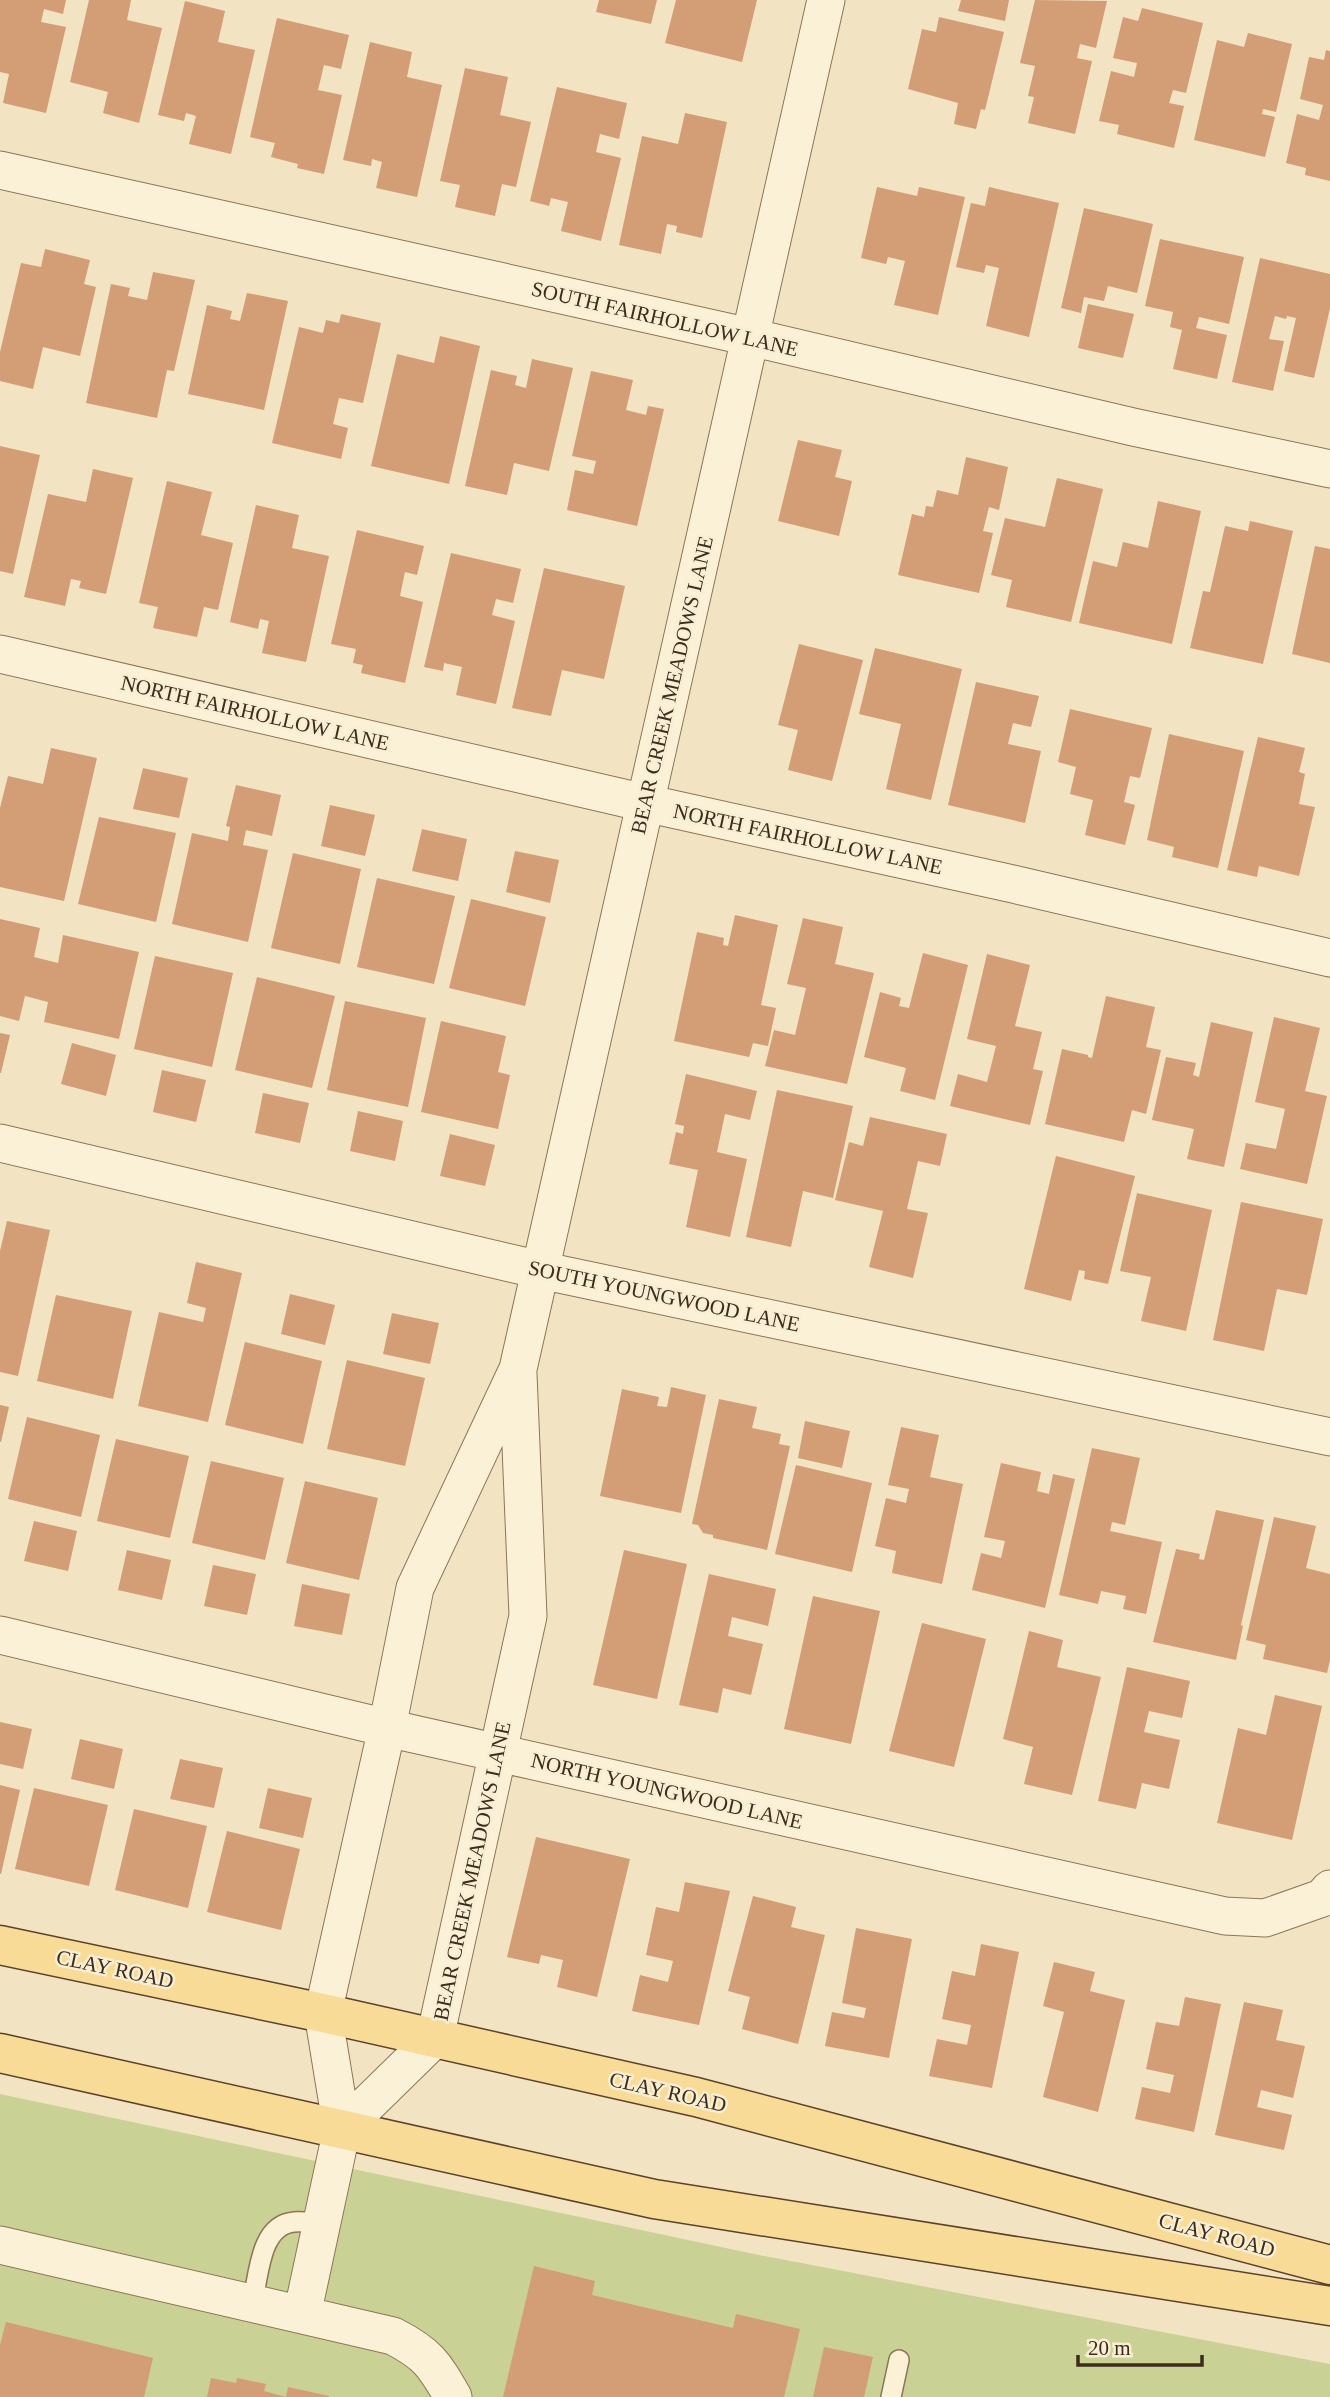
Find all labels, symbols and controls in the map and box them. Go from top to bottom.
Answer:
street label: SOUTH FAIRHOLLOW LANE [529,277,801,361]
street label: BEAR CREEK MEADOWS LANE [626,534,718,836]
street label: NORTH FAIRHOLLOW LANE [119,670,391,756]
street label: NORTH FAIRHOLLOW LANE [671,799,945,879]
street label: SOUTH YOUNGWOOD LANE [526,1255,802,1337]
street label: BEAR CREEK MEADOWS LANE [429,1719,515,2023]
street label: NORTH YOUNGWOOD LANE [529,1748,805,1834]
street label: CLAY ROAD [54,1945,176,1993]
street label: CLAY ROAD [607,2067,729,2117]
street label: CLAY ROAD [1156,2208,1278,2262]
scale bar [1078,2324,1202,2368]
text: 20 m [1088,2336,1131,2360]

